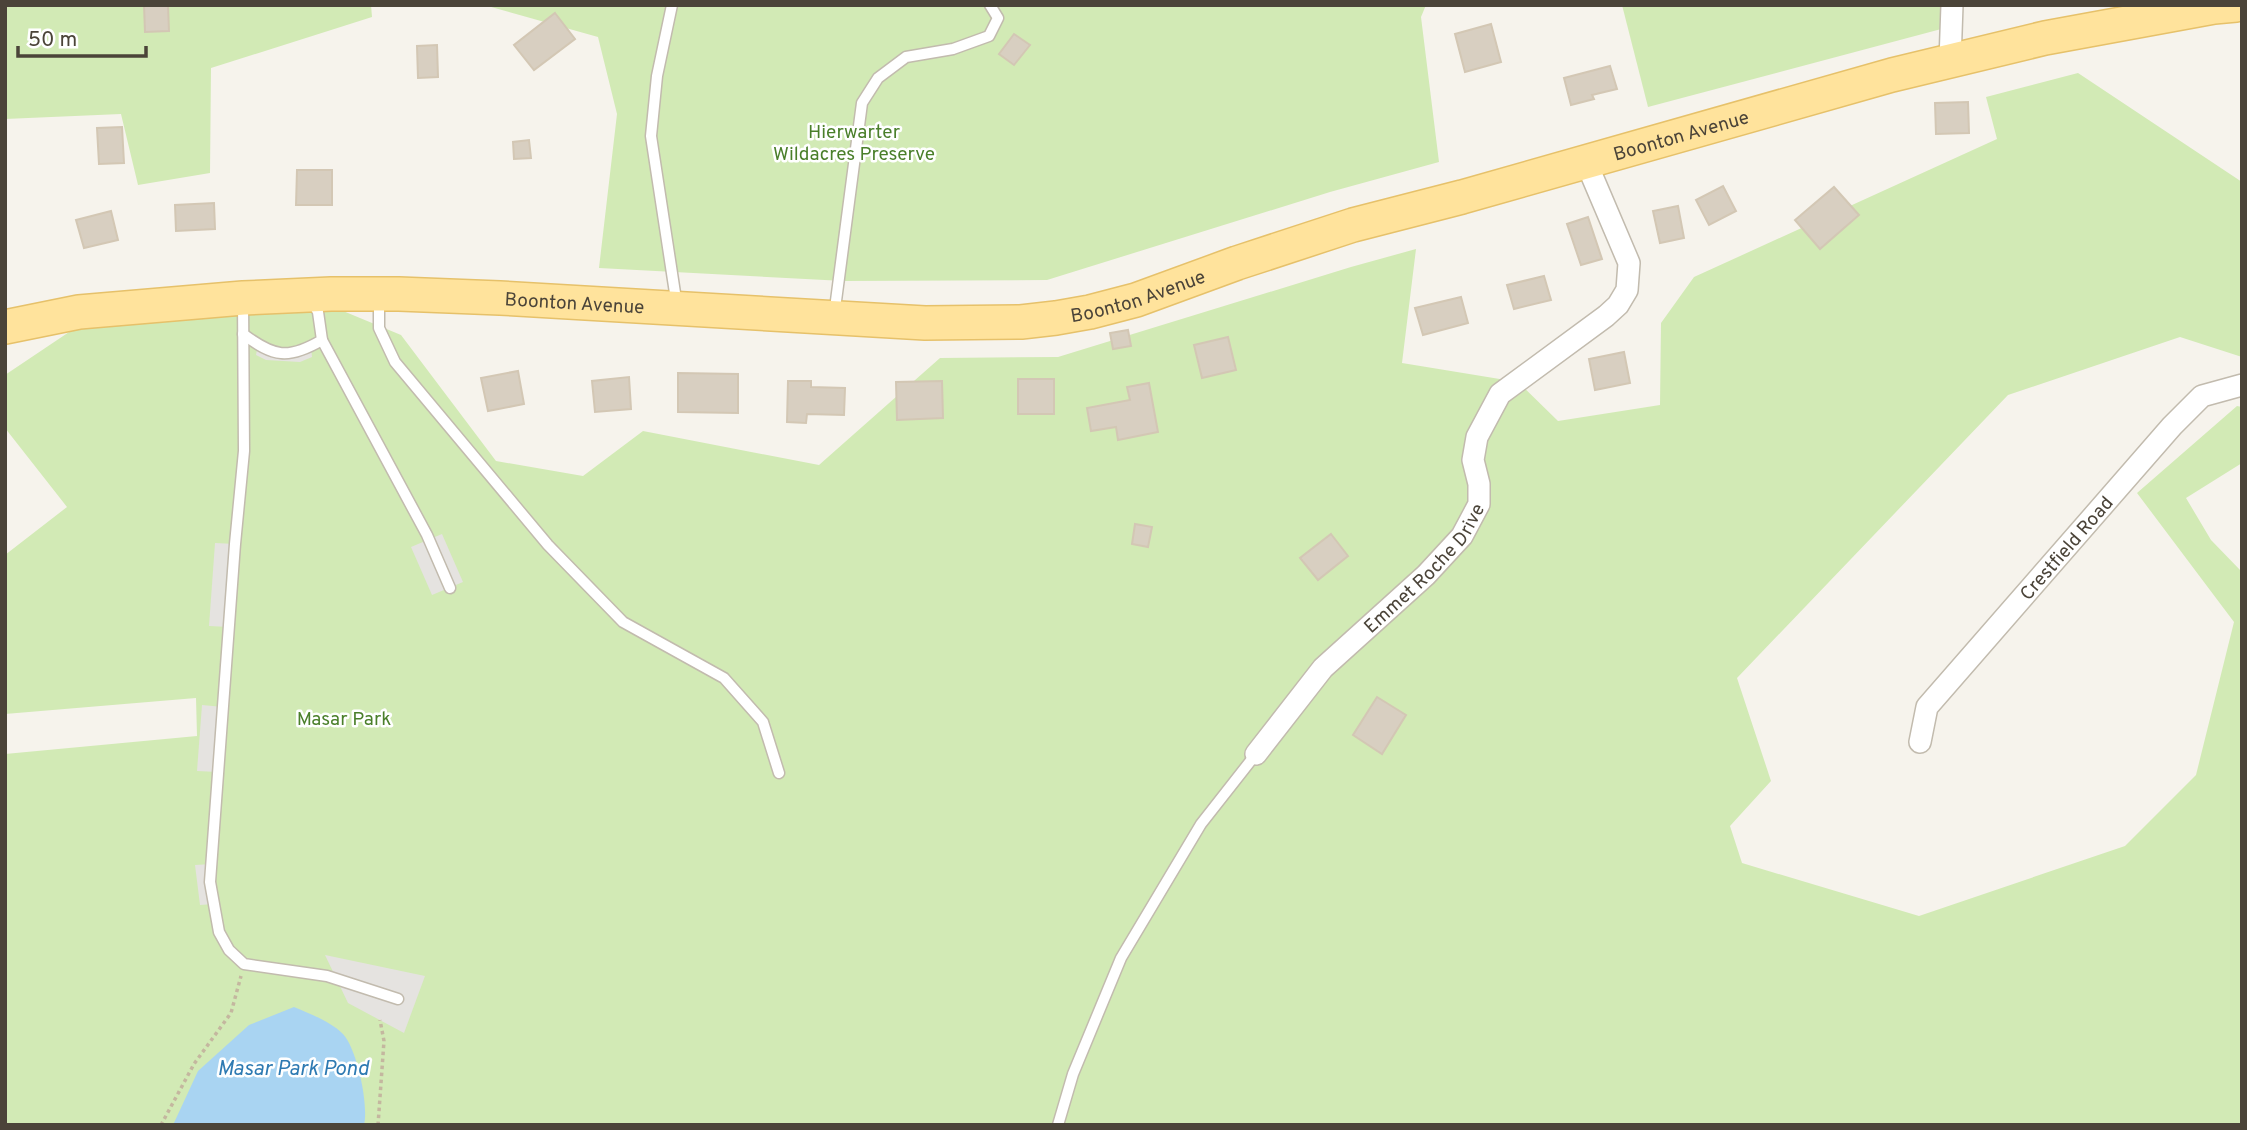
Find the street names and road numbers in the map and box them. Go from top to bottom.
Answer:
street label: Boonton Avenue [1611,106,1752,167]
street label: Boonton Avenue [1069,266,1209,329]
street label: Boonton Avenue [504,288,645,320]
street label: Crestfield Road [2015,492,2119,606]
street label: Emmet Roche Drive [1360,500,1491,639]

